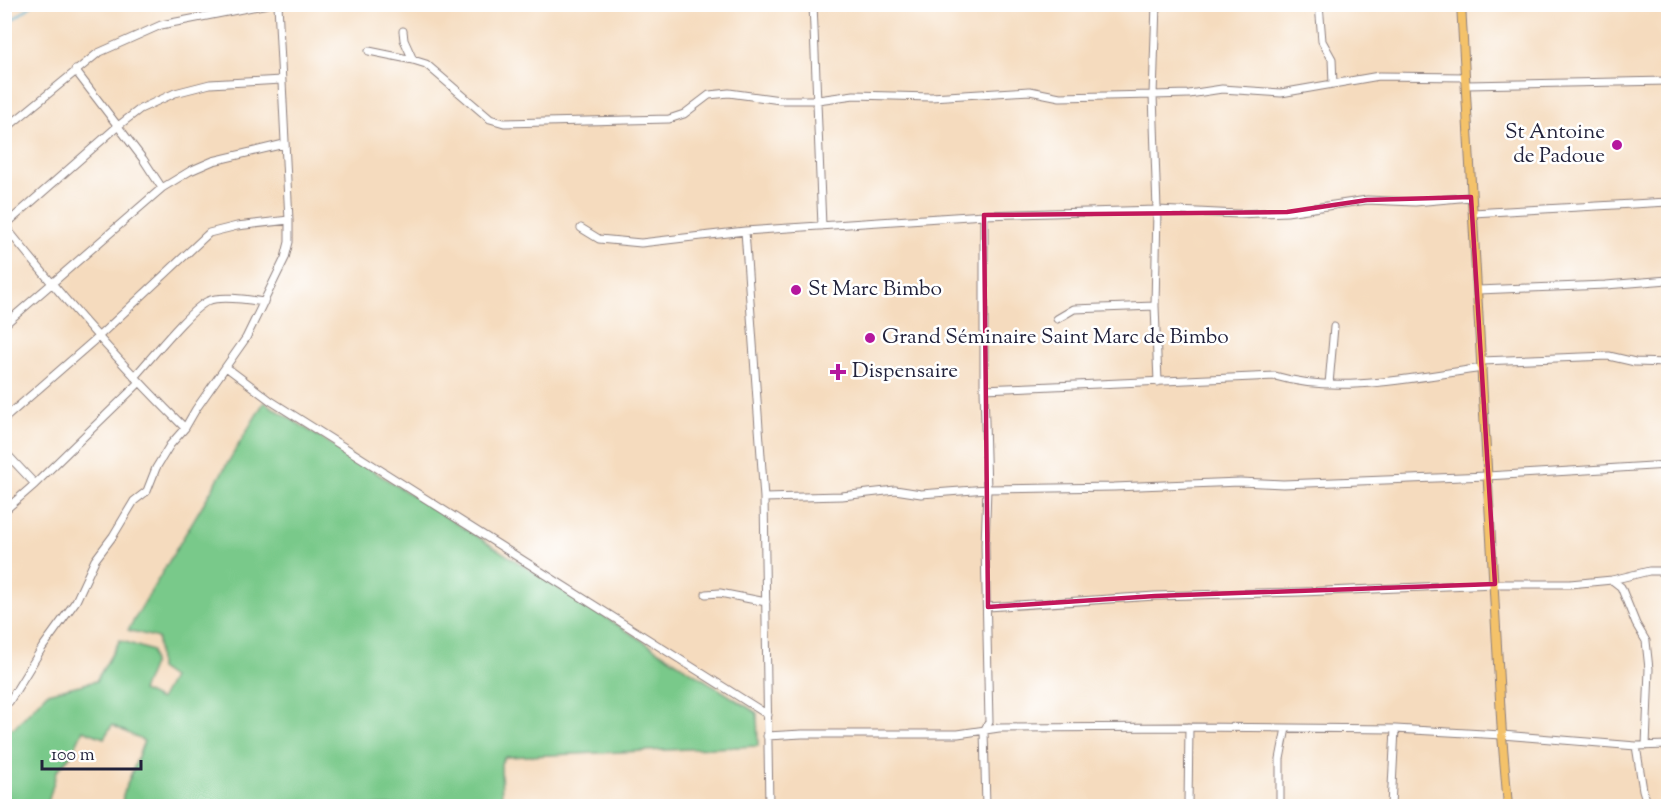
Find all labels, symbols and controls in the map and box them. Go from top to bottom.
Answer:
place label: St Antoine de Padoue [1505,118,1605,172]
marker: St Antoine de Padoue [1610,138,1624,152]
place label: St Marc Bimbo [808,275,942,305]
marker: St Marc Bimbo [789,283,803,297]
place label: Grand Séminaire Saint Marc de Bimbo [882,323,1229,353]
marker: Grand Séminaire Saint Marc de Bimbo [863,331,877,345]
place label: Dispensaire [852,357,958,387]
marker: Dispensaire [829,363,847,381]
scale bar [42,733,141,771]
text: 100 m [51,743,95,769]

